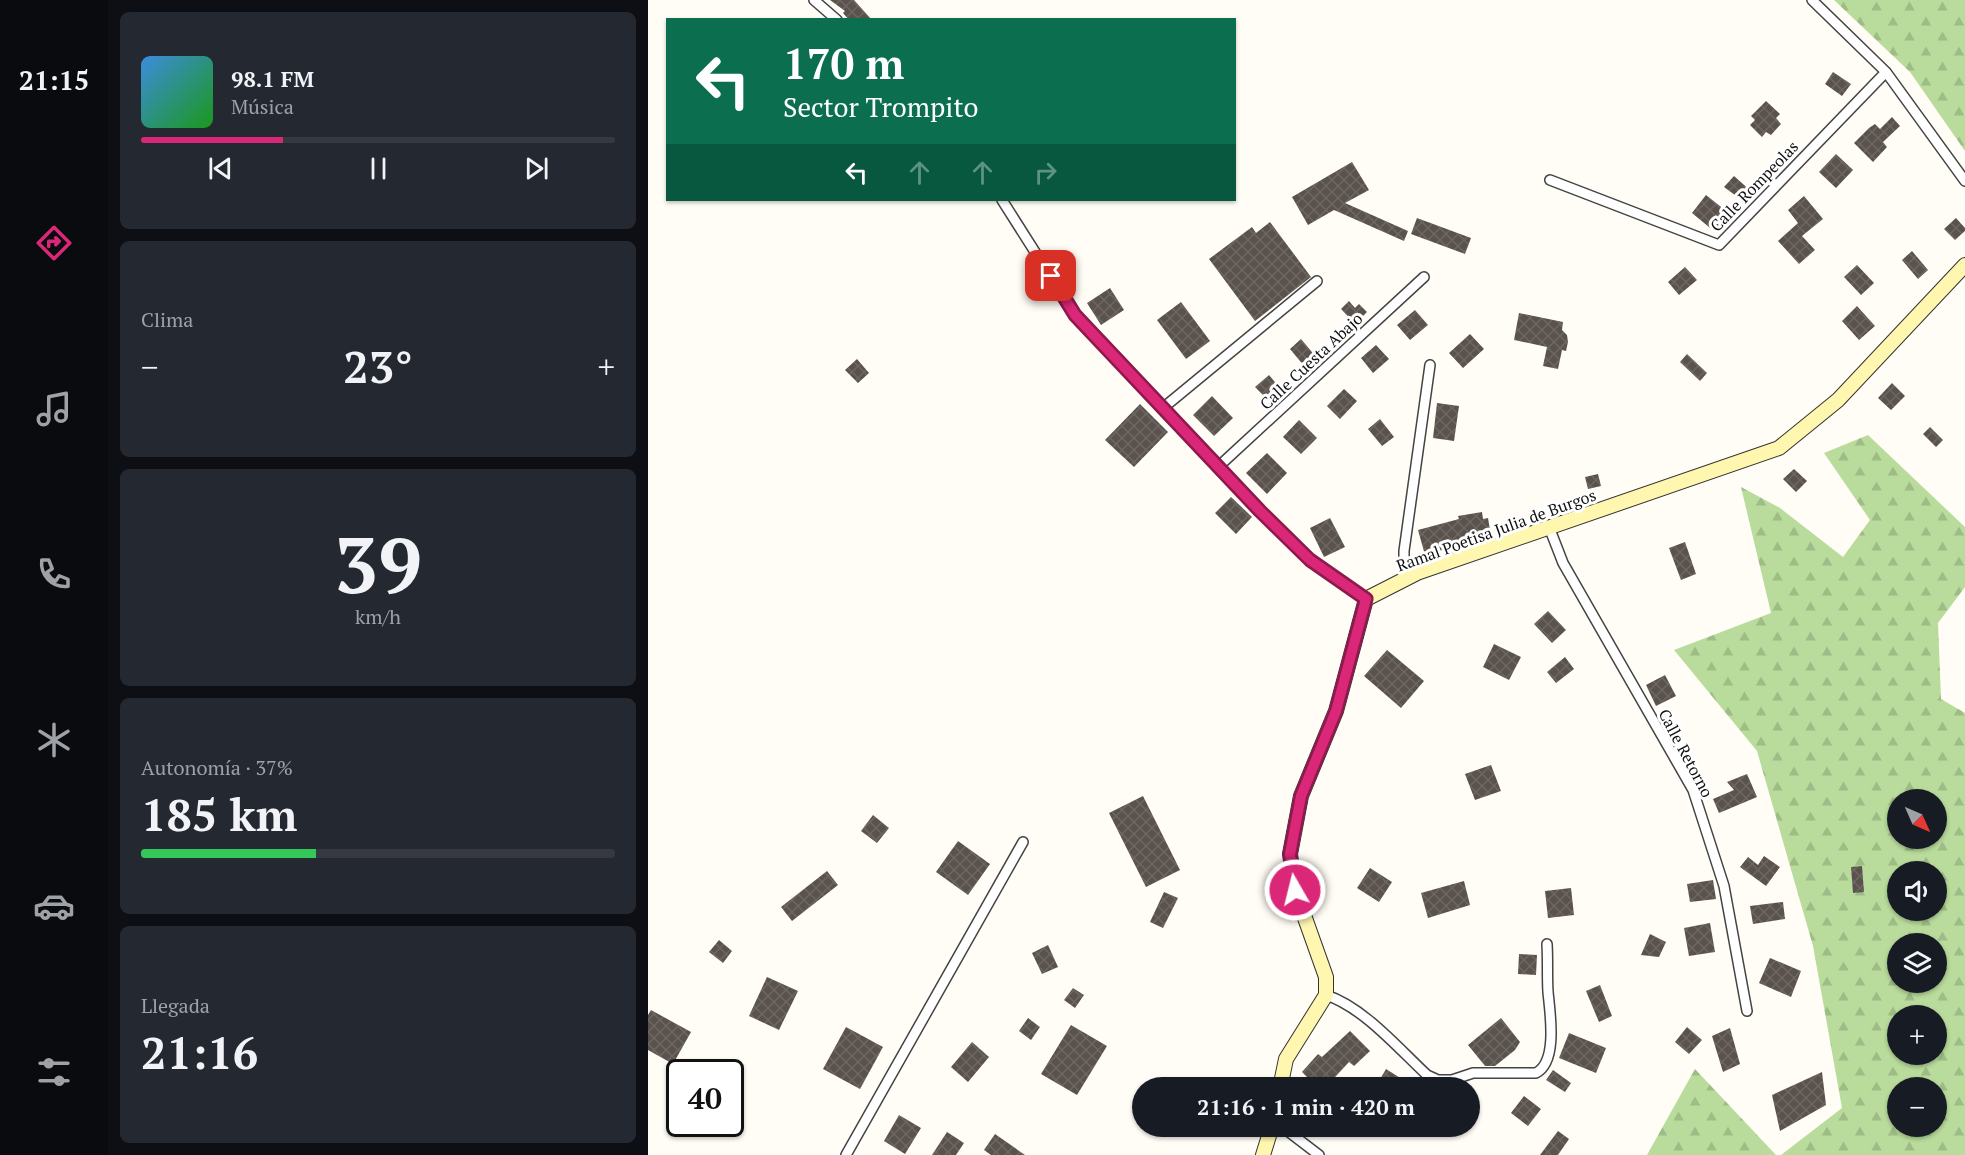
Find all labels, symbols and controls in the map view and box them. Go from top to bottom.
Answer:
text: 170 m [783,35,904,91]
icon: left [684,42,762,120]
text: 21:15 [19,62,89,98]
text: 98.1 FM [231,64,314,93]
text: Sector Trompito [783,89,978,125]
text: Música [231,93,294,120]
street label: Calle Rompeolas [1705,136,1803,236]
icon: previous [204,152,237,185]
icon: pause [362,152,395,185]
icon: next [520,152,553,185]
icon: left [840,156,873,189]
icon: ahead [903,156,936,189]
icon: ahead [966,156,999,189]
icon: right [1029,156,1062,189]
icon: directions [33,222,75,264]
pin [1025,250,1076,301]
icon: arrive [1034,259,1067,292]
text: Clima [141,306,193,333]
street label: Calle Cuesta Abajo [1255,307,1367,414]
text: 23° [343,336,413,396]
text: − [141,345,159,388]
text: + [597,345,615,388]
icon: music [33,388,75,430]
street label: Ramal Poetisa Julia de Burgos [1393,484,1599,576]
text: 39 [334,512,422,615]
icon: phone [33,553,75,595]
text: km/h [355,603,401,630]
street label: Calle Retorno [1653,705,1719,801]
icon: climate [33,719,75,761]
text: Autonomía · 37% [141,754,293,781]
text: 185 km [141,784,297,844]
north arrow [1887,789,1947,849]
map controls [1887,789,1947,1137]
position arrow [1263,858,1327,922]
button: sound [1887,861,1947,921]
icon: car [33,885,75,927]
button: layers [1887,933,1947,993]
text: Llegada [141,992,210,1019]
button: + [1887,1005,1947,1065]
text: 21:16 [141,1022,258,1082]
icon: filters [33,1051,75,1093]
speed limit sign: 40 [666,1059,744,1137]
button: − [1887,1077,1947,1137]
text: 21:16 · 1 min · 420 m [1197,1092,1415,1121]

